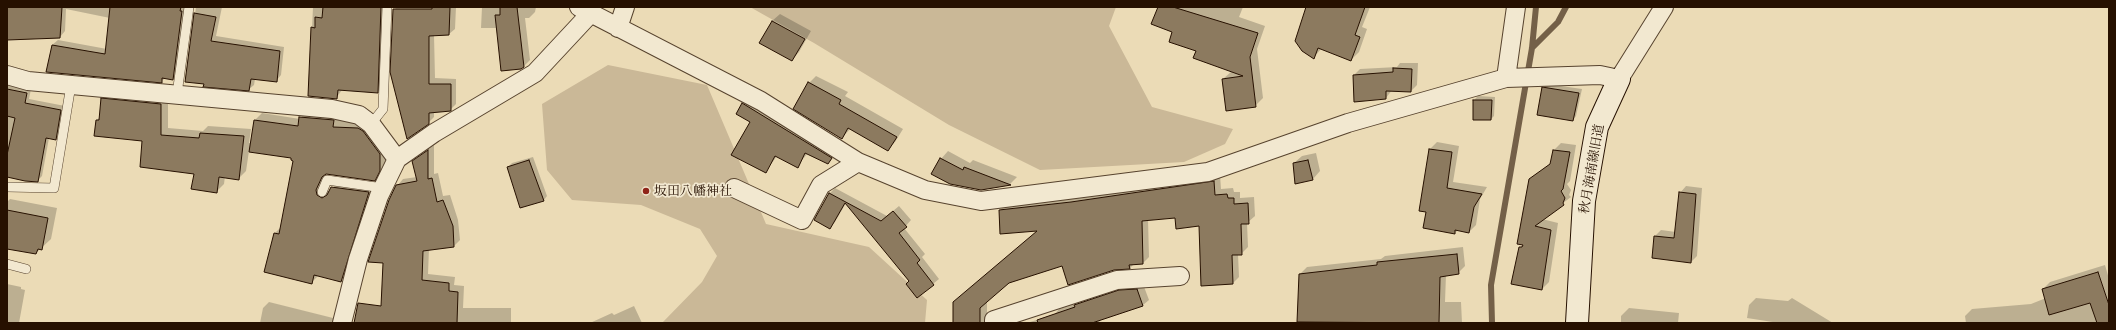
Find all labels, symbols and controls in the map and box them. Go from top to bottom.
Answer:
street label: 秋月海南線旧道 [1576,123,1608,215]
place label: 坂田八幡神社 [654,183,732,199]
marker: 坂田八幡神社 [641,186,651,196]

